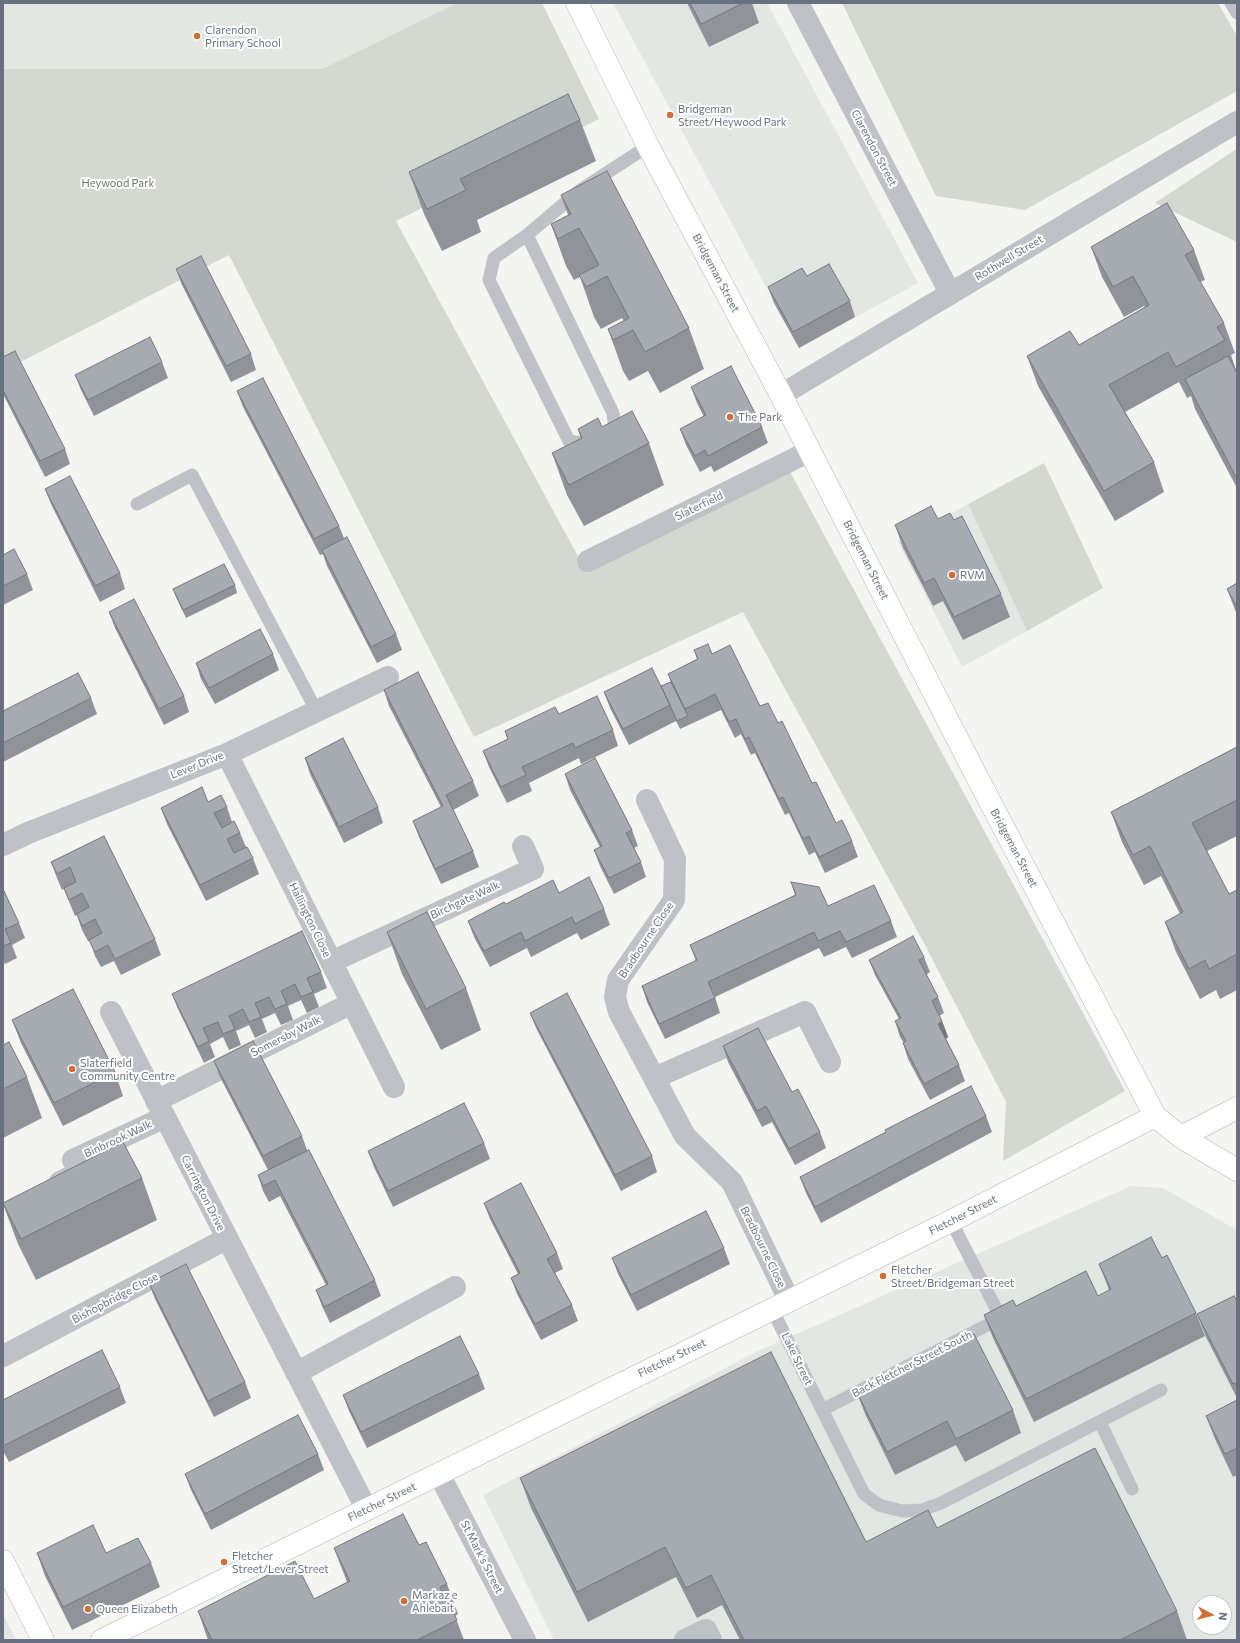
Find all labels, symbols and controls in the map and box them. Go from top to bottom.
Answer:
place label: Clarendon Primary School [205,23,281,49]
marker: Clarendon Primary School [192,31,202,41]
place label: Bridgeman Street/Heywood Park [678,102,787,128]
street label: Clarendon Street [848,107,900,189]
marker: Bridgeman Street/Heywood Park [665,110,675,120]
park label: Heywood Park [82,176,154,190]
street label: Bridgeman Street [690,231,742,315]
street label: Rothwell Street [972,232,1046,284]
place label: The Park [738,410,782,424]
marker: The Park [725,412,735,422]
street label: Slaterfield [673,489,725,523]
street label: Bridgeman Street [840,518,892,602]
place label: RVM [960,568,985,582]
marker: RVM [947,570,957,580]
street label: Lever Drive [168,748,226,782]
street label: Bridgeman Street [988,806,1040,890]
street label: Birchgate Walk [428,878,502,922]
street label: Hallington Close [286,880,334,960]
street label: Bradbourne Close [616,899,676,981]
street label: Somersby Walk [249,1013,323,1059]
place label: Slaterfield Community Centre [80,1056,175,1082]
marker: Slaterfield Community Centre [67,1064,77,1074]
street label: Binbrook Walk [82,1118,154,1160]
street label: Carrington Drive [178,1153,228,1233]
street label: Fletcher Street [927,1192,999,1238]
street label: Bradbourne Close [738,1204,788,1290]
place label: Fletcher Street/Bridgeman Street [891,1263,1014,1289]
street label: Bishopbridge Close [70,1270,160,1326]
marker: Fletcher Street/Bridgeman Street [878,1271,888,1281]
street label: Back Fletcher Street South [850,1328,974,1400]
street label: Lake Street [779,1331,815,1387]
street label: Fletcher Street [636,1336,708,1380]
street label: Fletcher Street [346,1480,418,1524]
street label: St Mark's Street [458,1518,506,1596]
place label: Fletcher Street/Lever Street [232,1549,329,1575]
marker: Fletcher Street/Lever Street [219,1557,229,1567]
place label: Markaz e Ahlebait [412,1588,458,1614]
north arrow [1192,1595,1232,1635]
marker: Markaz e Ahlebait [399,1596,409,1606]
place label: Queen Elizabeth [96,1602,178,1616]
marker: Queen Elizabeth [83,1604,93,1614]
text: N [1216,1611,1230,1621]

